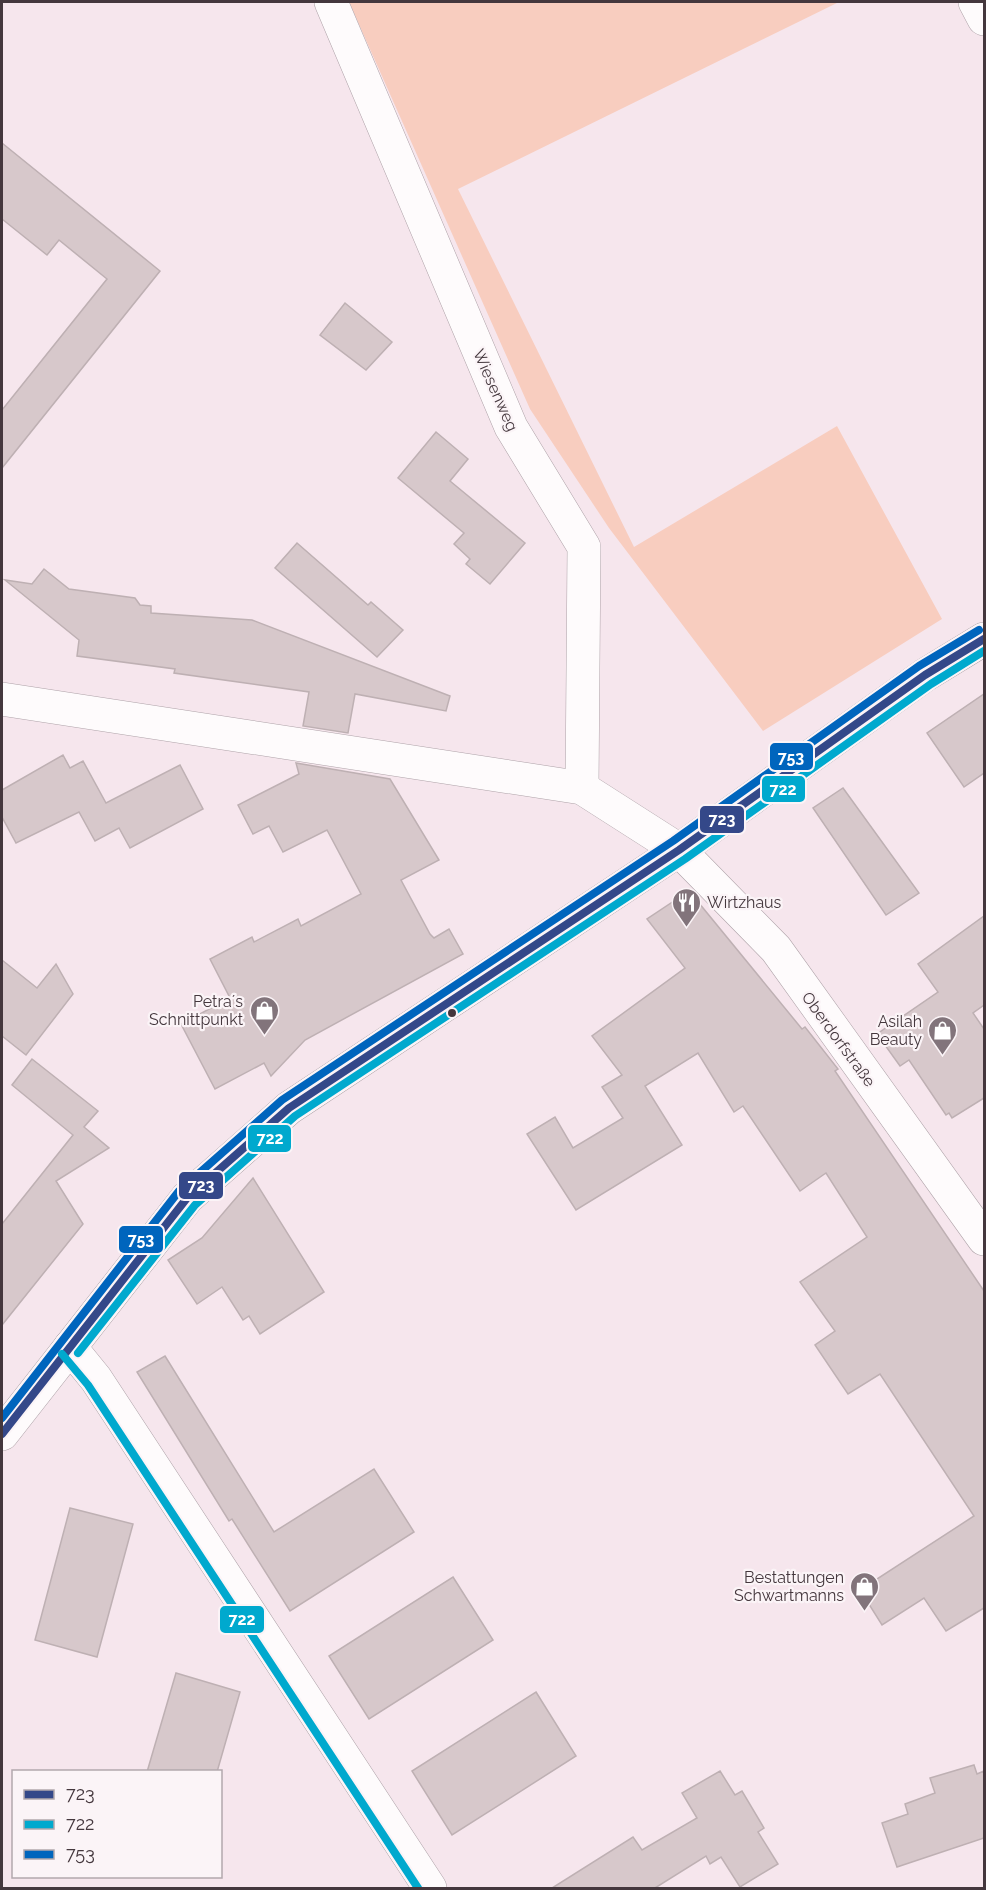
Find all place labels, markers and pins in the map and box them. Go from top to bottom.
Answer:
restaurant icon: Wirtzhaus [670,886,702,928]
place label: Wirtzhaus [707,893,782,912]
place label: Petra´s Schnittpunkt [149,992,244,1029]
shop icon: Petra´s Schnittpunkt [248,994,280,1036]
unlabelled marker [446,1007,458,1019]
place label: Asilah Beauty [870,1012,922,1049]
shop icon: Asilah Beauty [927,1014,959,1056]
place label: Bestattungen Schwartmanns [734,1568,844,1605]
shop icon: Bestattungen Schwartmanns [849,1570,881,1612]

